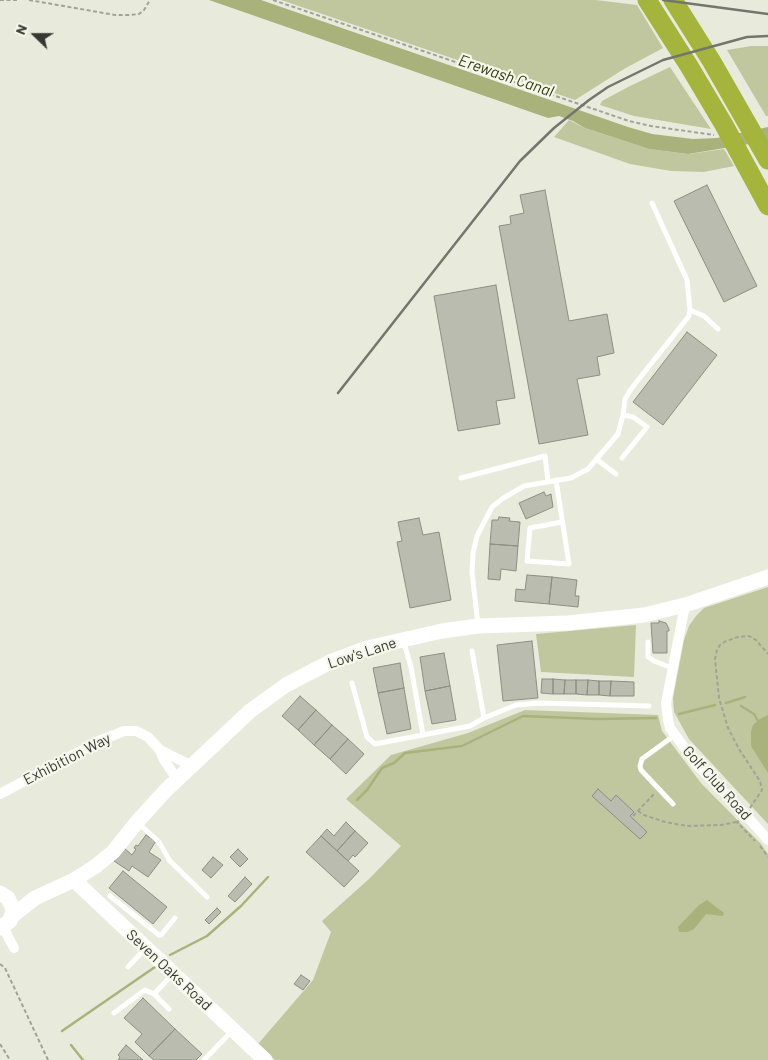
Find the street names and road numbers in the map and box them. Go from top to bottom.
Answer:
street label: Low's Lane [325,633,399,673]
street label: Exhibition Way [20,729,114,789]
street label: Golf Club Road [679,742,755,824]
street label: Seven Oaks Road [123,926,215,1014]

